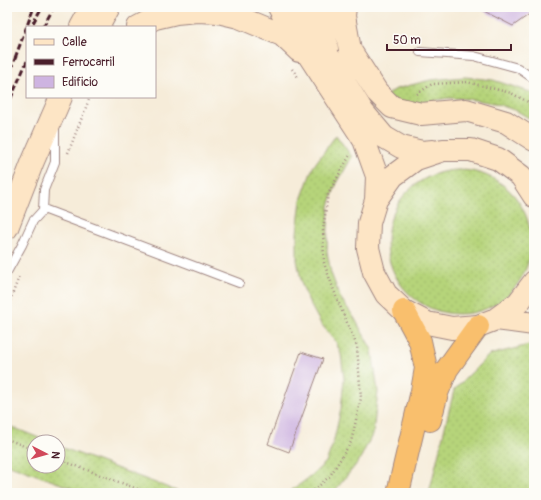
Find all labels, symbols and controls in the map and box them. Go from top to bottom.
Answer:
legend [26,26,156,98]
scale bar [387,26,511,52]
text: 50 m [393,33,421,48]
text: Calle [62,35,87,50]
text: Ferrocarril [62,55,115,70]
text: Edificio [62,75,98,90]
north arrow [26,434,66,474]
text: N [49,451,62,460]

